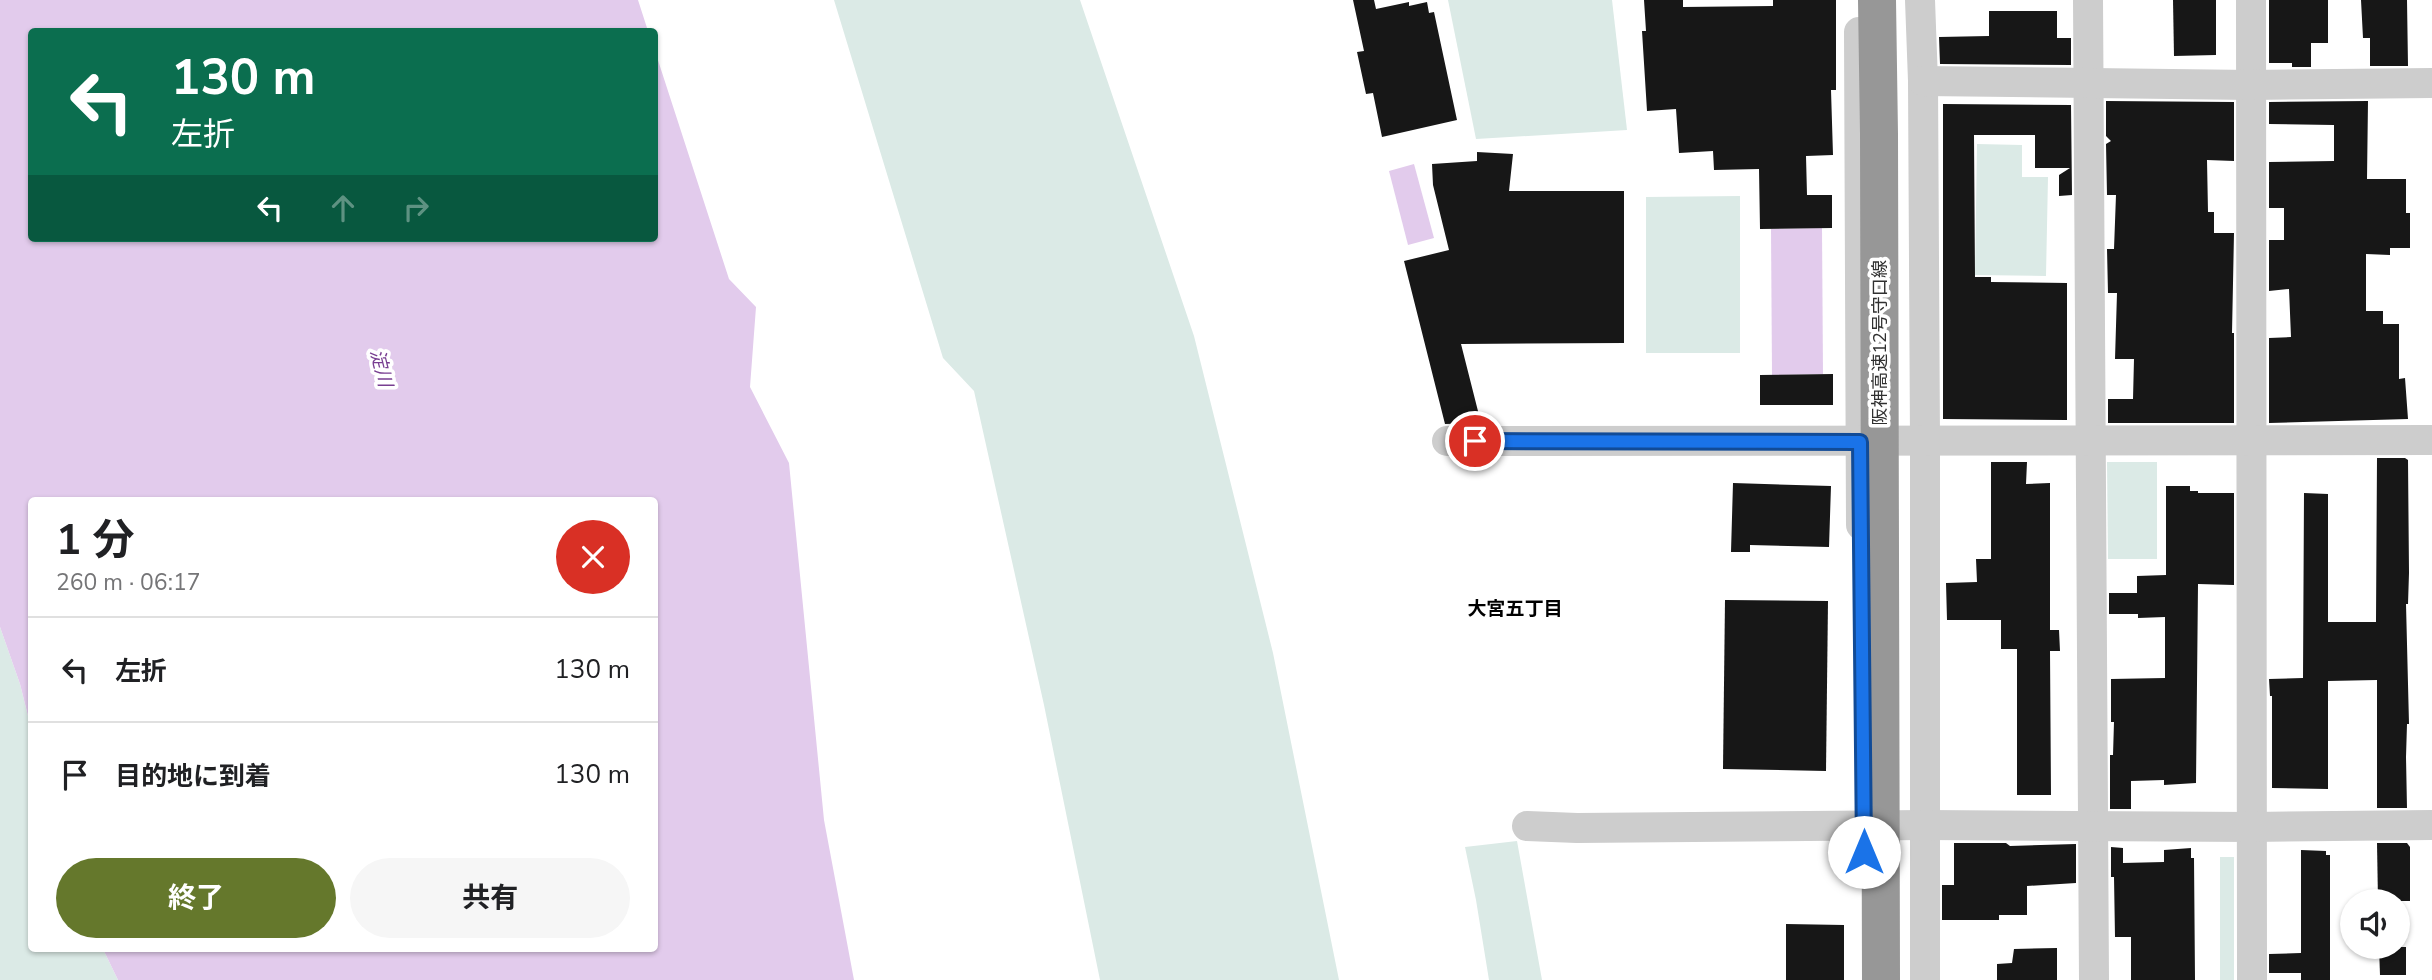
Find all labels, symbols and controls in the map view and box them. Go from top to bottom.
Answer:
text: 130 m [171,44,315,111]
icon: left [56,56,147,147]
text: 左折 [171,113,235,156]
icon: left [251,189,289,227]
icon: ahead [324,189,362,227]
icon: right [397,189,435,227]
street label: 阪神高速12号守口線 [1868,260,1892,426]
water label: 淀川 [364,346,399,392]
pin [1445,411,1505,471]
icon: arrive [1456,422,1494,460]
text: 1 分 [56,512,135,569]
button: close [556,520,630,594]
text: 260 m · 06:17 [56,567,201,598]
district label: 大宮五丁目 [1467,596,1563,622]
icon: left [56,651,94,689]
text: 130 m [554,652,630,687]
text: 左折 [115,654,167,689]
icon: arrive [56,756,94,794]
text: 130 m [554,757,630,792]
text: 目的地に到着 [115,759,271,794]
position arrow [1827,815,1901,889]
button: 終了 [56,858,336,938]
button: 共有 [350,858,630,938]
map controls [2340,889,2410,959]
button: sound [2340,889,2410,959]

